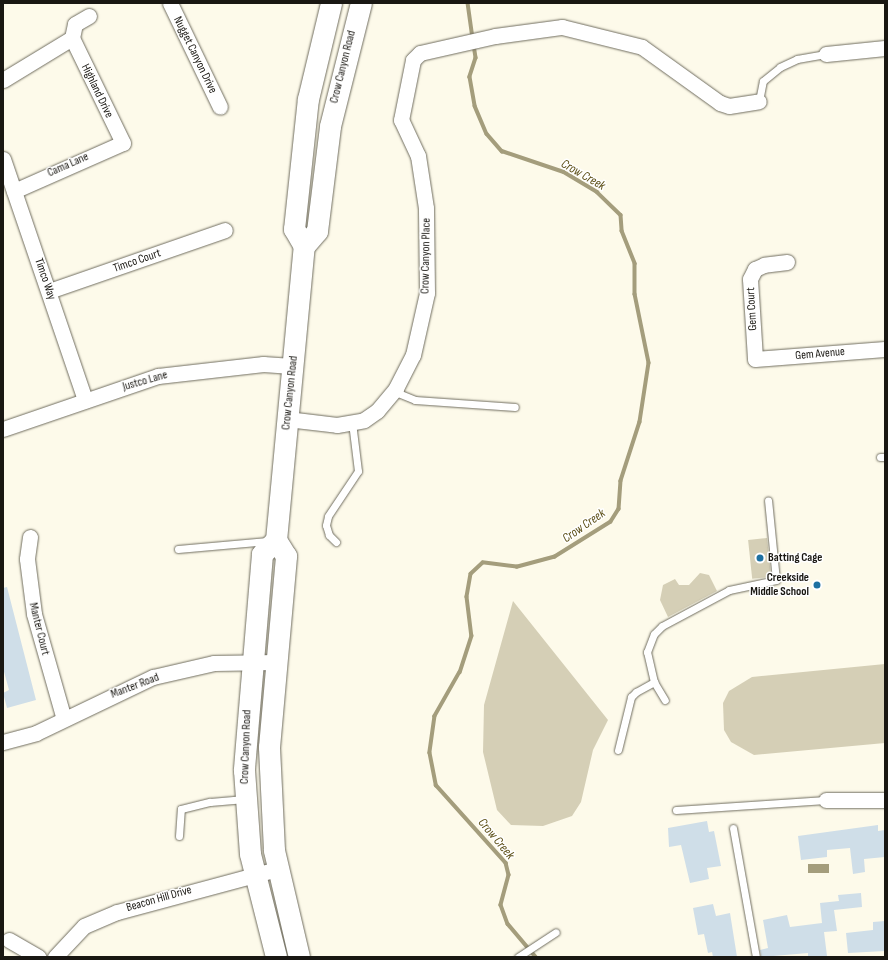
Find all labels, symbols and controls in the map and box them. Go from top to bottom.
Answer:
street label: Nugget Canyon Drive [170,14,220,96]
street label: Crow Canyon Road [327,29,359,105]
street label: Highland Drive [78,62,116,120]
street label: Cama Lane [45,150,91,180]
water label: Crow Creek [558,156,608,194]
street label: Crow Canyon Place [418,218,434,294]
street label: Timco Court [111,246,163,276]
street label: Timco Way [31,256,59,302]
street label: Gem Court [744,287,760,331]
street label: Gem Avenue [795,345,845,363]
street label: Crow Canyon Road [279,355,301,431]
street label: Justco Lane [121,368,169,394]
water label: Crow Creek [560,506,608,546]
place label: Batting Cage [768,551,822,565]
marker: Batting Cage [755,553,765,563]
place label: Creekside Middle School [750,571,809,599]
marker: Creekside Middle School [812,580,822,590]
street label: Manter Court [26,601,52,657]
street label: Manter Road [109,670,161,702]
street label: Crow Canyon Road [238,710,254,784]
water label: Crow Creek [474,815,518,863]
street label: Beacon Hill Drive [125,883,193,915]

